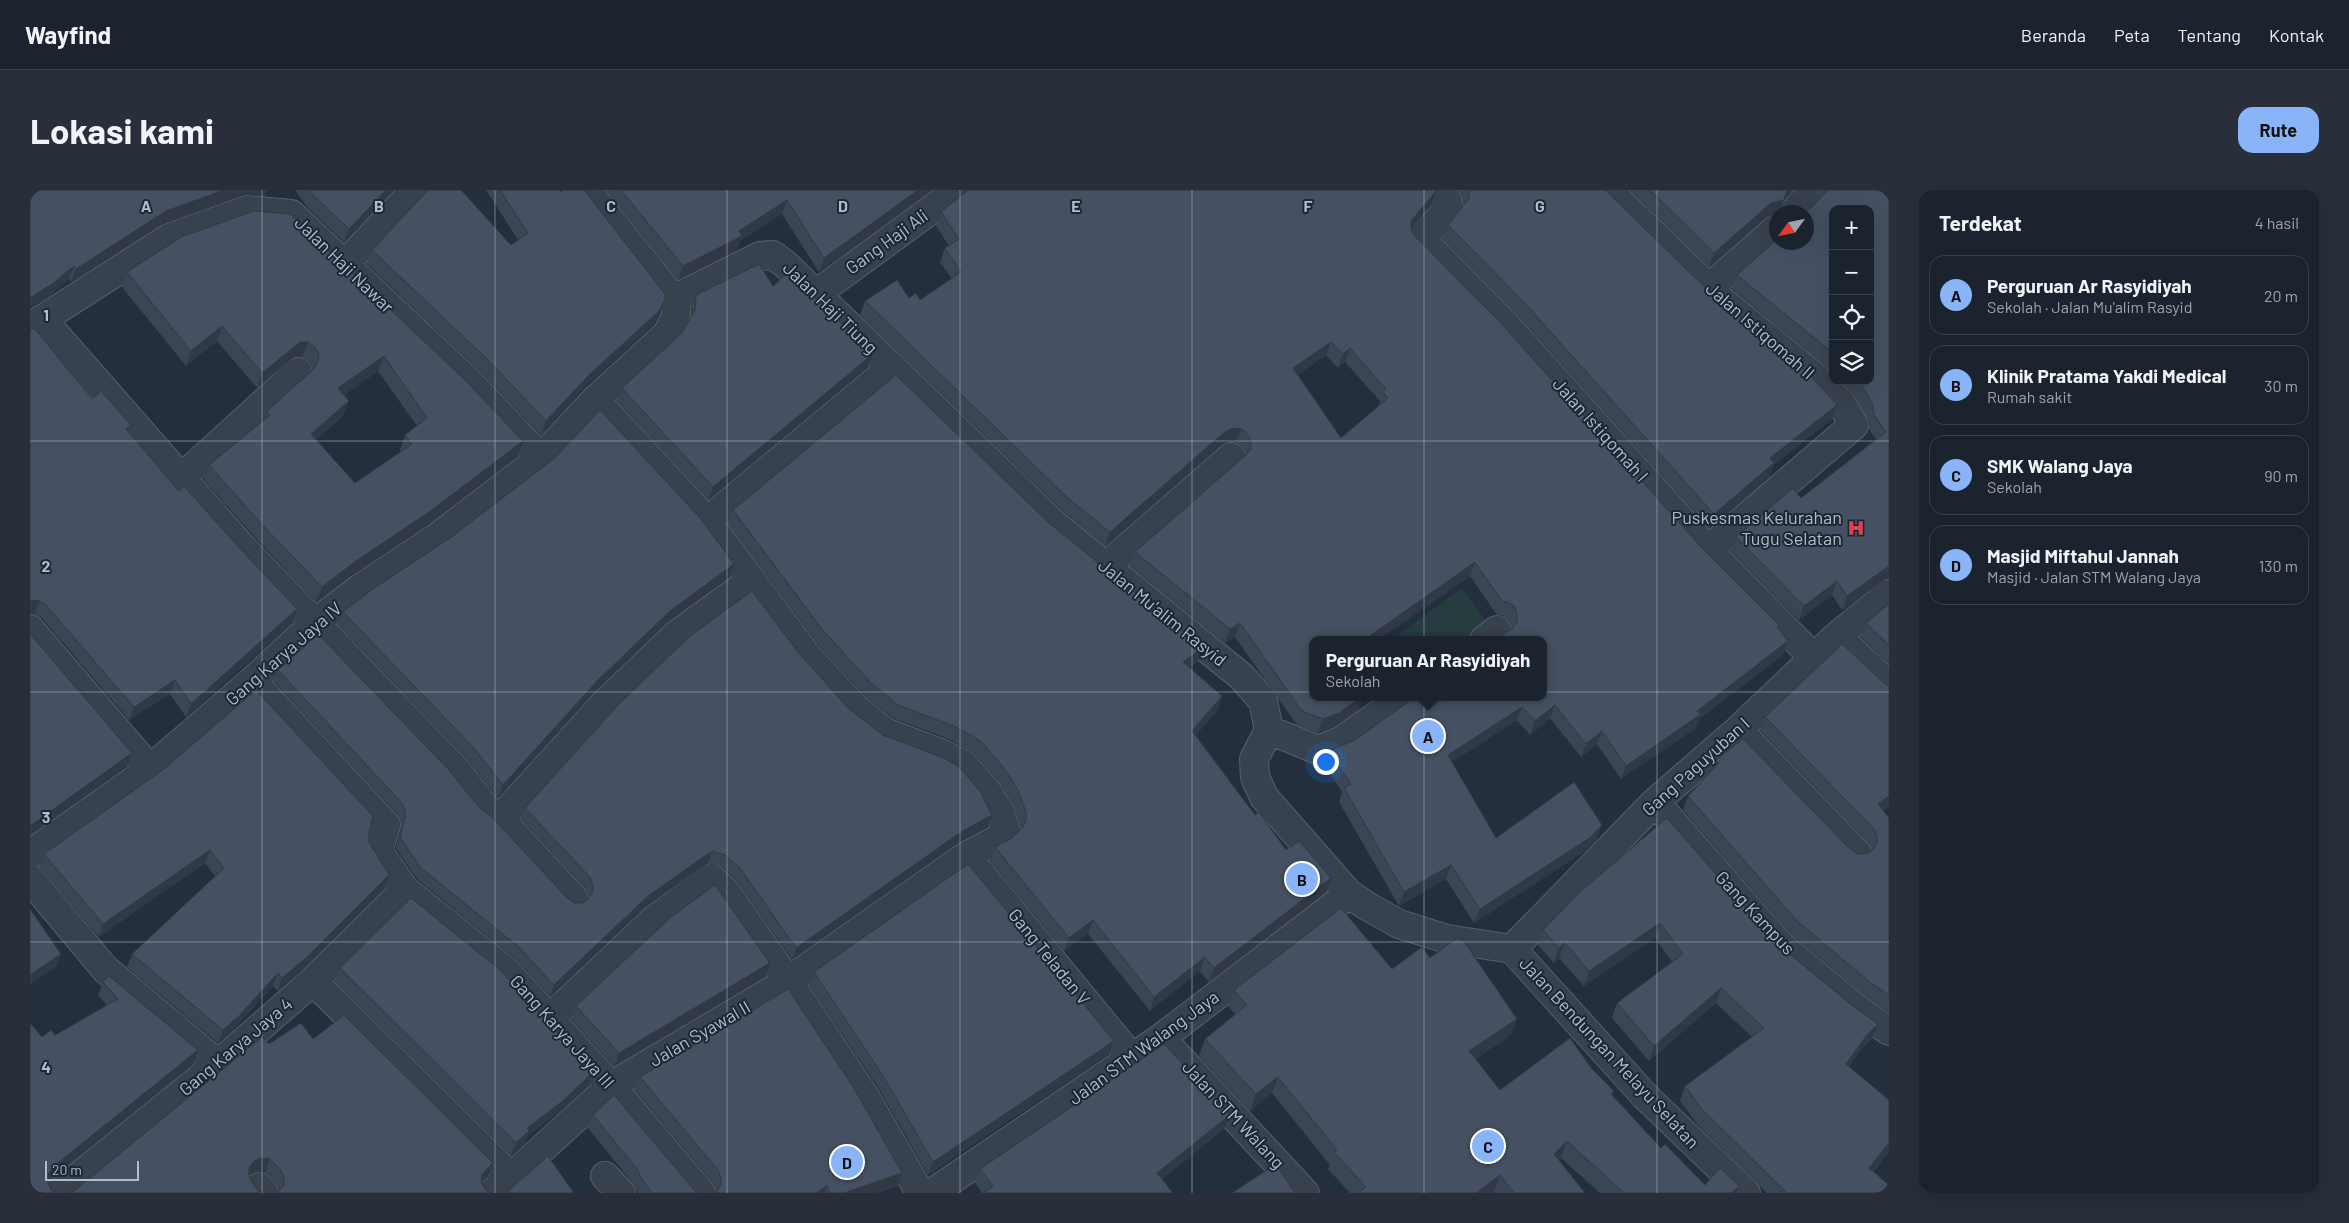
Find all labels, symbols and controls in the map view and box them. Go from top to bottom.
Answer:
text: Wayfind [25,20,111,49]
text: Beranda [2021,24,2086,46]
text: Peta [2114,24,2150,46]
text: Tentang [2178,24,2241,46]
text: Kontak [2269,24,2324,46]
button: Rute [2238,107,2319,153]
text: Lokasi kami [30,109,214,151]
text: A [141,196,152,215]
text: B [374,196,384,215]
text: C [606,196,616,215]
text: D [838,196,848,215]
text: E [1071,196,1081,215]
text: F [1304,196,1313,215]
text: G [1535,196,1545,215]
street label: Gang Haji Ali [841,204,932,278]
north arrow [1769,205,1814,250]
map controls [1829,205,1874,385]
button: + [1829,205,1874,250]
text: Terdekat [1939,210,2022,235]
street label: Jalan Haji Nawar [290,211,399,318]
text: 4 hasil [2255,213,2299,232]
button: − [1829,250,1874,295]
street label: Jalan Haji Tiung [779,257,883,358]
text: Perguruan Ar Rasyidiyah [1987,274,2192,297]
street label: Jalan Istiqomah II [1702,277,1820,384]
text: A [1951,286,1961,305]
text: 20 m [2264,286,2298,305]
button: locate [1829,295,1874,340]
text: Sekolah · Jalan Mu'alim Rasyid [1987,297,2192,316]
text: 1 [43,305,49,324]
button: layers [1829,340,1874,385]
text: Klinik Pratama Yakdi Medical [1987,364,2226,387]
street label: Jalan Istiqomah I [1548,373,1653,486]
text: B [1951,376,1961,395]
text: 30 m [2264,376,2298,395]
text: Rumah sakit [1987,387,2072,406]
text: SMK Walang Jaya [1987,454,2133,477]
text: C [1951,466,1961,485]
text: 90 m [2264,466,2298,485]
text: Sekolah [1987,477,2042,496]
place label: Puskesmas Kelurahan Tugu Selatan [1672,506,1842,549]
hospital icon: Puskesmas Kelurahan Tugu Selatan [1846,518,1866,538]
text: Masjid Miftahul Jannah [1987,544,2179,567]
street label: Jalan Mu'alim Rasyid [1094,554,1231,671]
text: 2 [42,556,51,575]
text: D [1951,556,1961,575]
text: 130 m [2259,556,2298,575]
text: Masjid · Jalan STM Walang Jaya [1987,567,2201,586]
street label: Gang Karya Jaya IV [221,597,346,710]
popup [1309,636,1547,701]
text: Perguruan Ar Rasyidiyah [1326,648,1530,671]
text: Sekolah [1326,671,1380,690]
street label: Gang Paguyuban I [1637,712,1754,820]
pin: A [1412,717,1444,755]
your location [1313,749,1339,775]
text: 3 [42,807,50,826]
pin: B [1286,860,1318,898]
street label: Gang Kampus [1711,866,1800,959]
street label: Gang Teladan V [1004,904,1096,1009]
street label: Jalan Bendungan Melayu Selatan [1515,952,1704,1153]
street label: Gang Karya Jaya III [506,970,620,1093]
street label: Jalan STM Walang Jaya [1064,985,1223,1109]
street label: Gang Karya Jaya 4 [174,992,297,1100]
street label: Jalan Syawal II [645,995,754,1071]
street label: Jalan STM Walang [1178,1056,1289,1173]
text: 4 [41,1057,51,1076]
pin: C [1472,1127,1504,1165]
pin: D [831,1143,863,1181]
scale bar [45,1158,139,1181]
text: 20 m [52,1161,82,1178]

